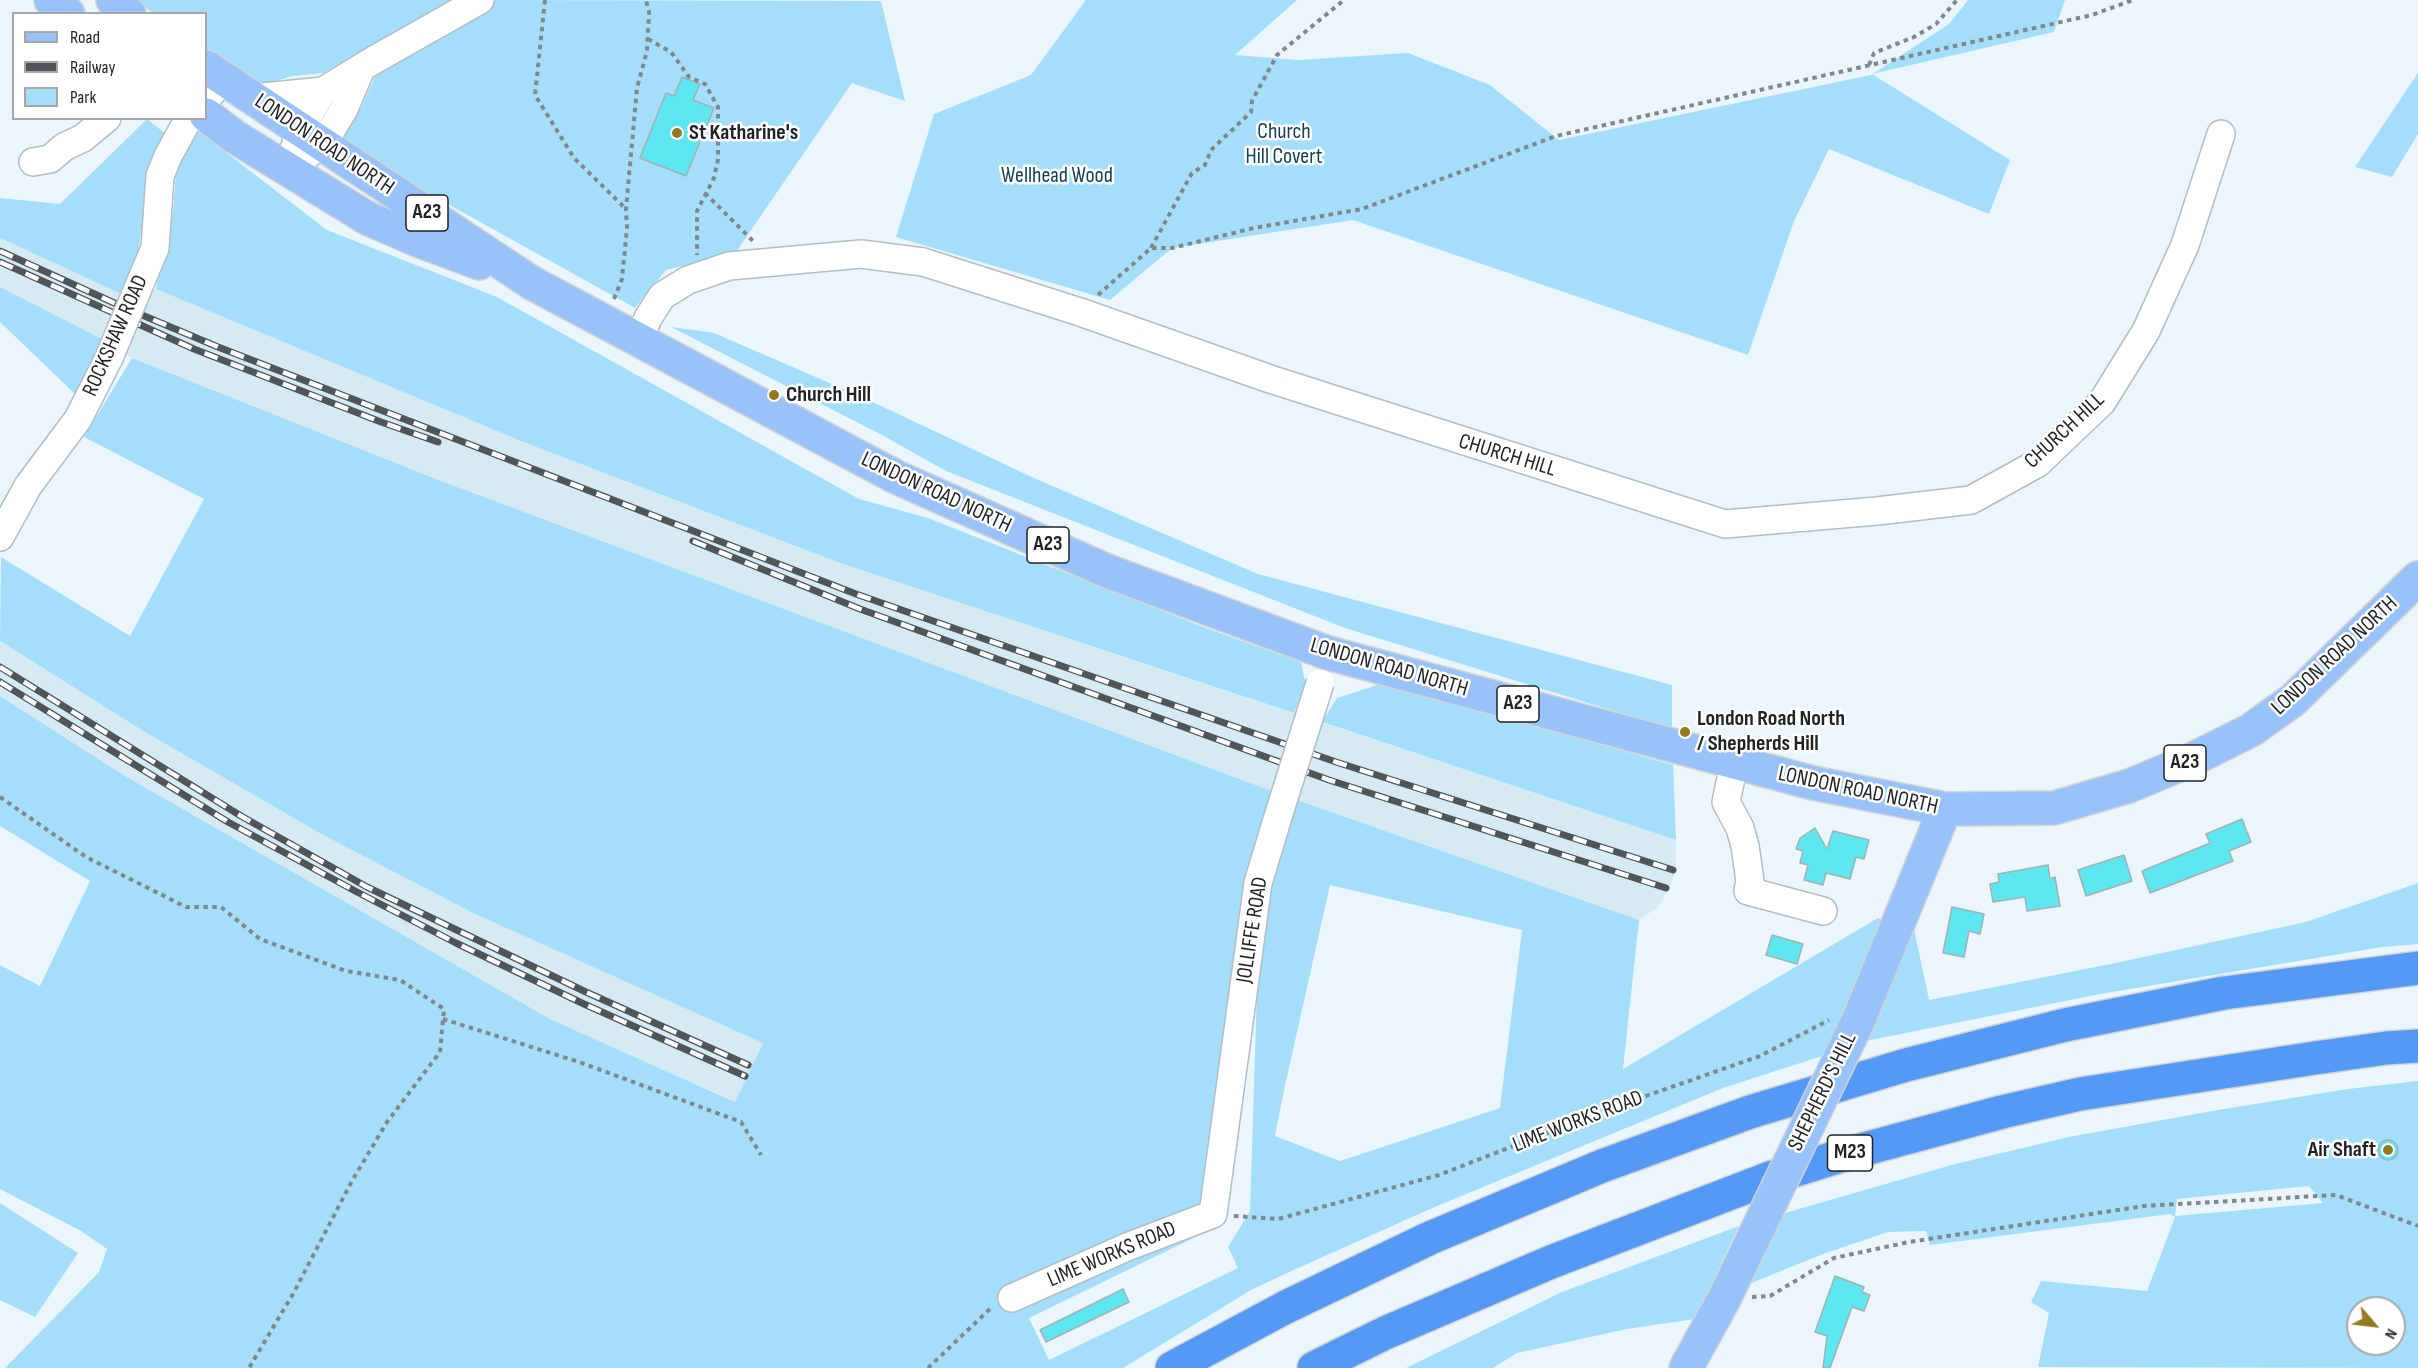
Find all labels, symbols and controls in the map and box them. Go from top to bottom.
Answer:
legend [12,12,207,120]
text: Road [70,27,100,48]
text: Railway [70,57,115,78]
text: Park [70,87,96,108]
street label: LONDON ROAD NORTH [249,89,399,201]
park label: Church Hill Covert [1246,119,1322,170]
place label: St Katharine's [689,120,798,146]
marker: St Katharine's [670,126,684,140]
park label: Wellhead Wood [1001,163,1113,189]
road number: A23 [406,195,448,231]
street label: ROCKSHAW ROAD [78,271,154,401]
place label: Church Hill [786,382,871,408]
street label: CHURCH HILL [2019,387,2111,475]
marker: Church Hill [767,388,781,402]
street label: CHURCH HILL [1455,429,1559,483]
street label: LONDON ROAD NORTH [857,447,1015,539]
road number: A23 [1027,527,1069,563]
street label: LONDON ROAD NORTH [2266,591,2404,721]
street label: LONDON ROAD NORTH [1307,633,1471,703]
road number: A23 [1497,686,1539,722]
place label: London Road North / Shepherds Hill [1697,706,1845,758]
marker: London Road North / Shepherds Hill [1678,725,1692,739]
road number: A23 [2164,745,2206,781]
street label: LONDON ROAD NORTH [1776,761,1940,821]
street label: JOLLIFFE ROAD [1232,875,1274,985]
street label: SHEPHERD'S HILL [1783,1028,1863,1156]
street label: LIME WORKS ROAD [1509,1085,1647,1159]
road number: M23 [1828,1135,1872,1171]
place label: Air Shaft [2308,1137,2376,1163]
marker: Air Shaft [2381,1143,2395,1157]
street label: LIME WORKS ROAD [1044,1216,1180,1294]
north arrow [2346,1296,2406,1356]
text: N [2380,1326,2401,1342]

